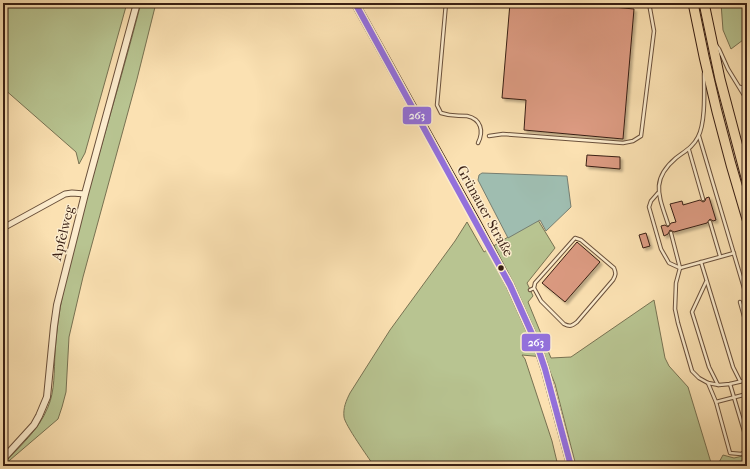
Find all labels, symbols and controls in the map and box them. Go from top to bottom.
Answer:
line badge: 263 [402,106,432,125]
text: 263 [409,109,426,122]
street label: Grünauer Straße [453,163,517,260]
street label: Apfelweg [48,203,78,263]
unlabelled marker [496,263,506,273]
line badge: 263 [521,333,551,352]
text: 263 [528,336,545,349]

